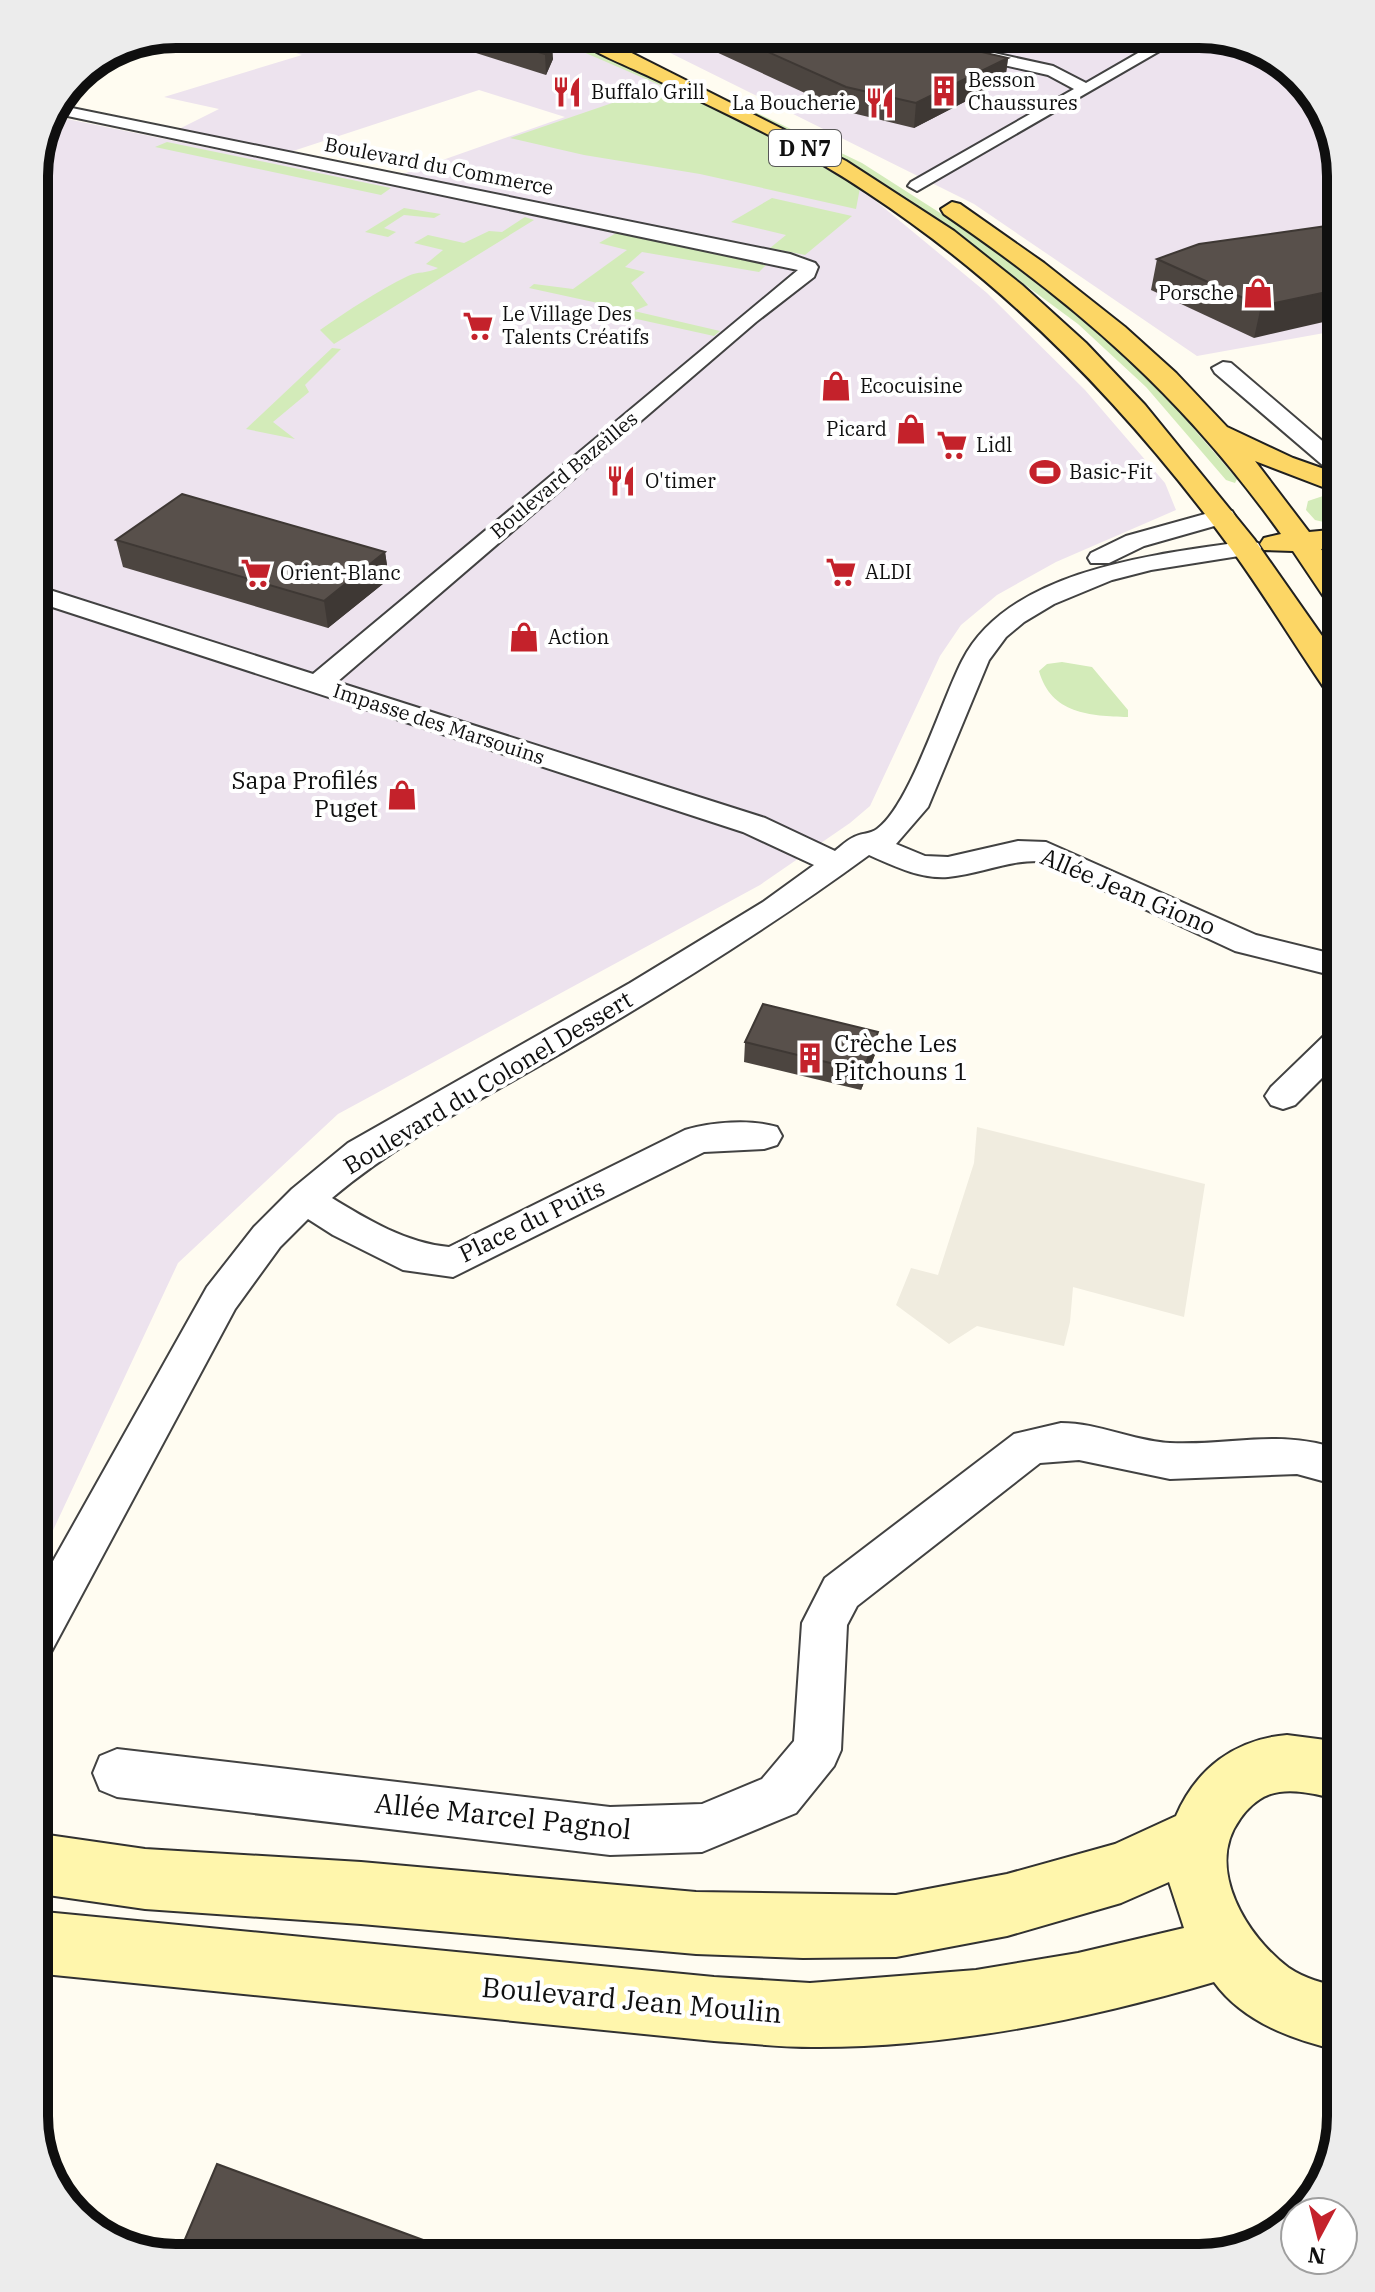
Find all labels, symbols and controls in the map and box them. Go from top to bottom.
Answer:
place label: Besson Chaussures [968,66,1078,116]
building icon: Besson Chaussures [927,74,961,108]
restaurant icon: Buffalo Grill [550,75,584,109]
place label: Buffalo Grill [591,78,705,105]
restaurant icon: La Boucherie [863,86,897,120]
place label: La Boucherie [732,89,856,116]
street label: Boulevard du Commerce [322,130,556,201]
road number: D N7 [769,130,841,166]
shop icon: Porsche [1241,276,1275,310]
place label: Porsche [1158,279,1234,306]
place label: Le Village Des Talents Créatifs [502,300,649,350]
supermarket icon: Le Village Des Talents Créatifs [461,309,495,343]
shop icon: Ecocuisine [819,369,853,403]
place label: Ecocuisine [860,372,963,399]
street label: Boulevard Bazeilles [484,405,643,544]
shop icon: Picard [894,412,928,446]
place label: Picard [826,415,887,442]
supermarket icon: Lidl [935,428,969,462]
place label: Lidl [976,431,1012,458]
sports icon: Basic-Fit [1028,455,1062,489]
place label: Basic-Fit [1069,458,1153,485]
restaurant icon: O'timer [604,464,638,498]
place label: O'timer [645,467,716,494]
supermarket icon: ALDI [824,555,858,589]
supermarket icon: Orient-Blanc [239,556,273,590]
place label: ALDI [865,558,912,585]
place label: Orient-Blanc [280,559,401,586]
shop icon: Action [507,620,541,654]
place label: Action [548,623,610,650]
street label: Impasse des Marsouins [330,677,548,770]
place label: Sapa Profilés Puget [231,764,378,824]
shop icon: Sapa Profilés Puget [385,778,419,812]
street label: Allée Jean Giono [1036,840,1221,942]
street label: Boulevard du Colonel Dessert [337,983,638,1181]
place label: Crèche Les Pitchouns 1 [834,1027,968,1087]
building icon: Crèche Les Pitchouns 1 [793,1041,827,1075]
street label: Place du Puits [453,1171,610,1269]
street label: Allée Marcel Pagnol [373,1784,633,1847]
street label: Boulevard Jean Moulin [480,1968,784,2031]
north arrow [1279,2196,1359,2276]
text: N [1306,2241,1327,2272]

